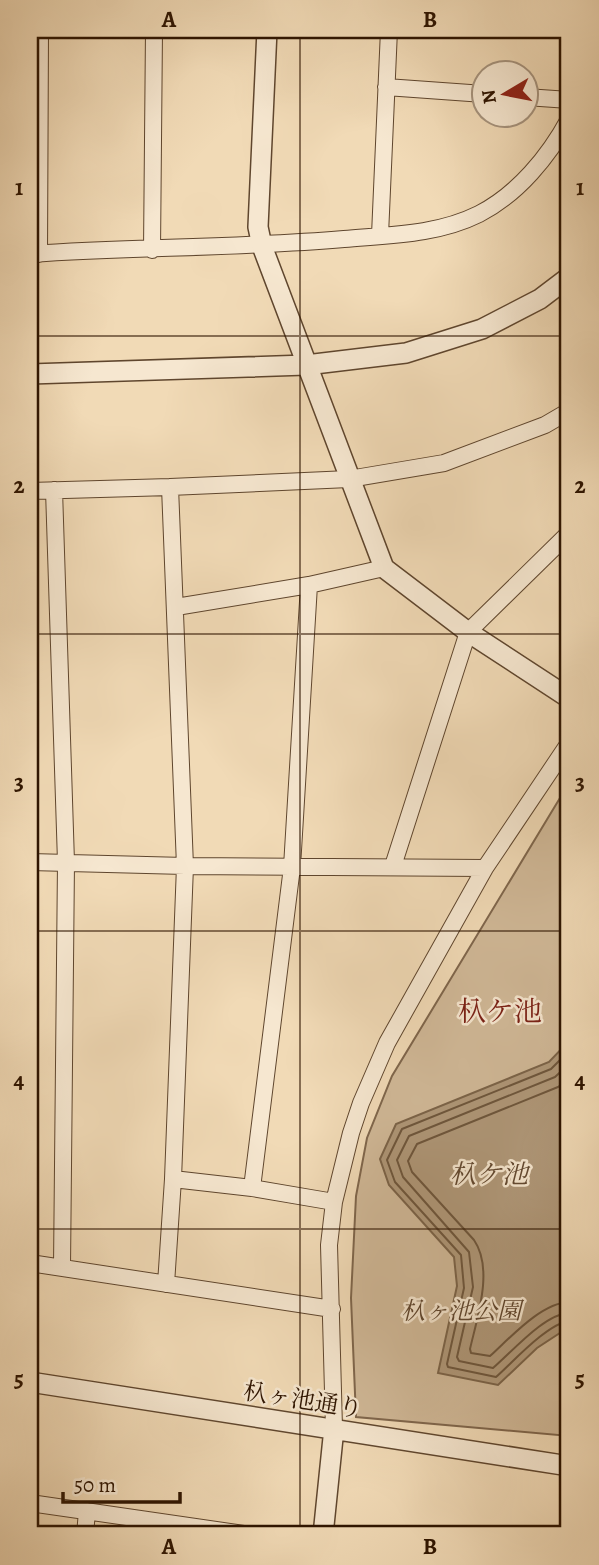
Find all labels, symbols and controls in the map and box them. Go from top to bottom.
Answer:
text: A [161,4,177,35]
text: B [423,4,437,35]
north arrow [470,60,540,130]
text: N [475,88,503,106]
text: 1 [15,172,23,203]
text: 1 [576,172,584,203]
text: 2 [13,470,25,501]
text: 2 [574,470,586,501]
text: 3 [14,767,24,798]
text: 3 [575,767,585,798]
district label: 杁ケ池 [458,993,542,1031]
text: 4 [14,1065,25,1096]
text: 4 [575,1065,586,1096]
water label: 杁ケ池 [450,1157,531,1192]
park label: 杁ヶ池公園 [401,1295,525,1327]
text: 5 [14,1363,24,1394]
text: 5 [575,1363,585,1394]
street label: 杁ヶ池通り [241,1375,365,1425]
scale bar [63,1460,180,1504]
text: 50 m [74,1471,116,1499]
text: A [161,1531,177,1562]
text: B [423,1531,437,1562]

